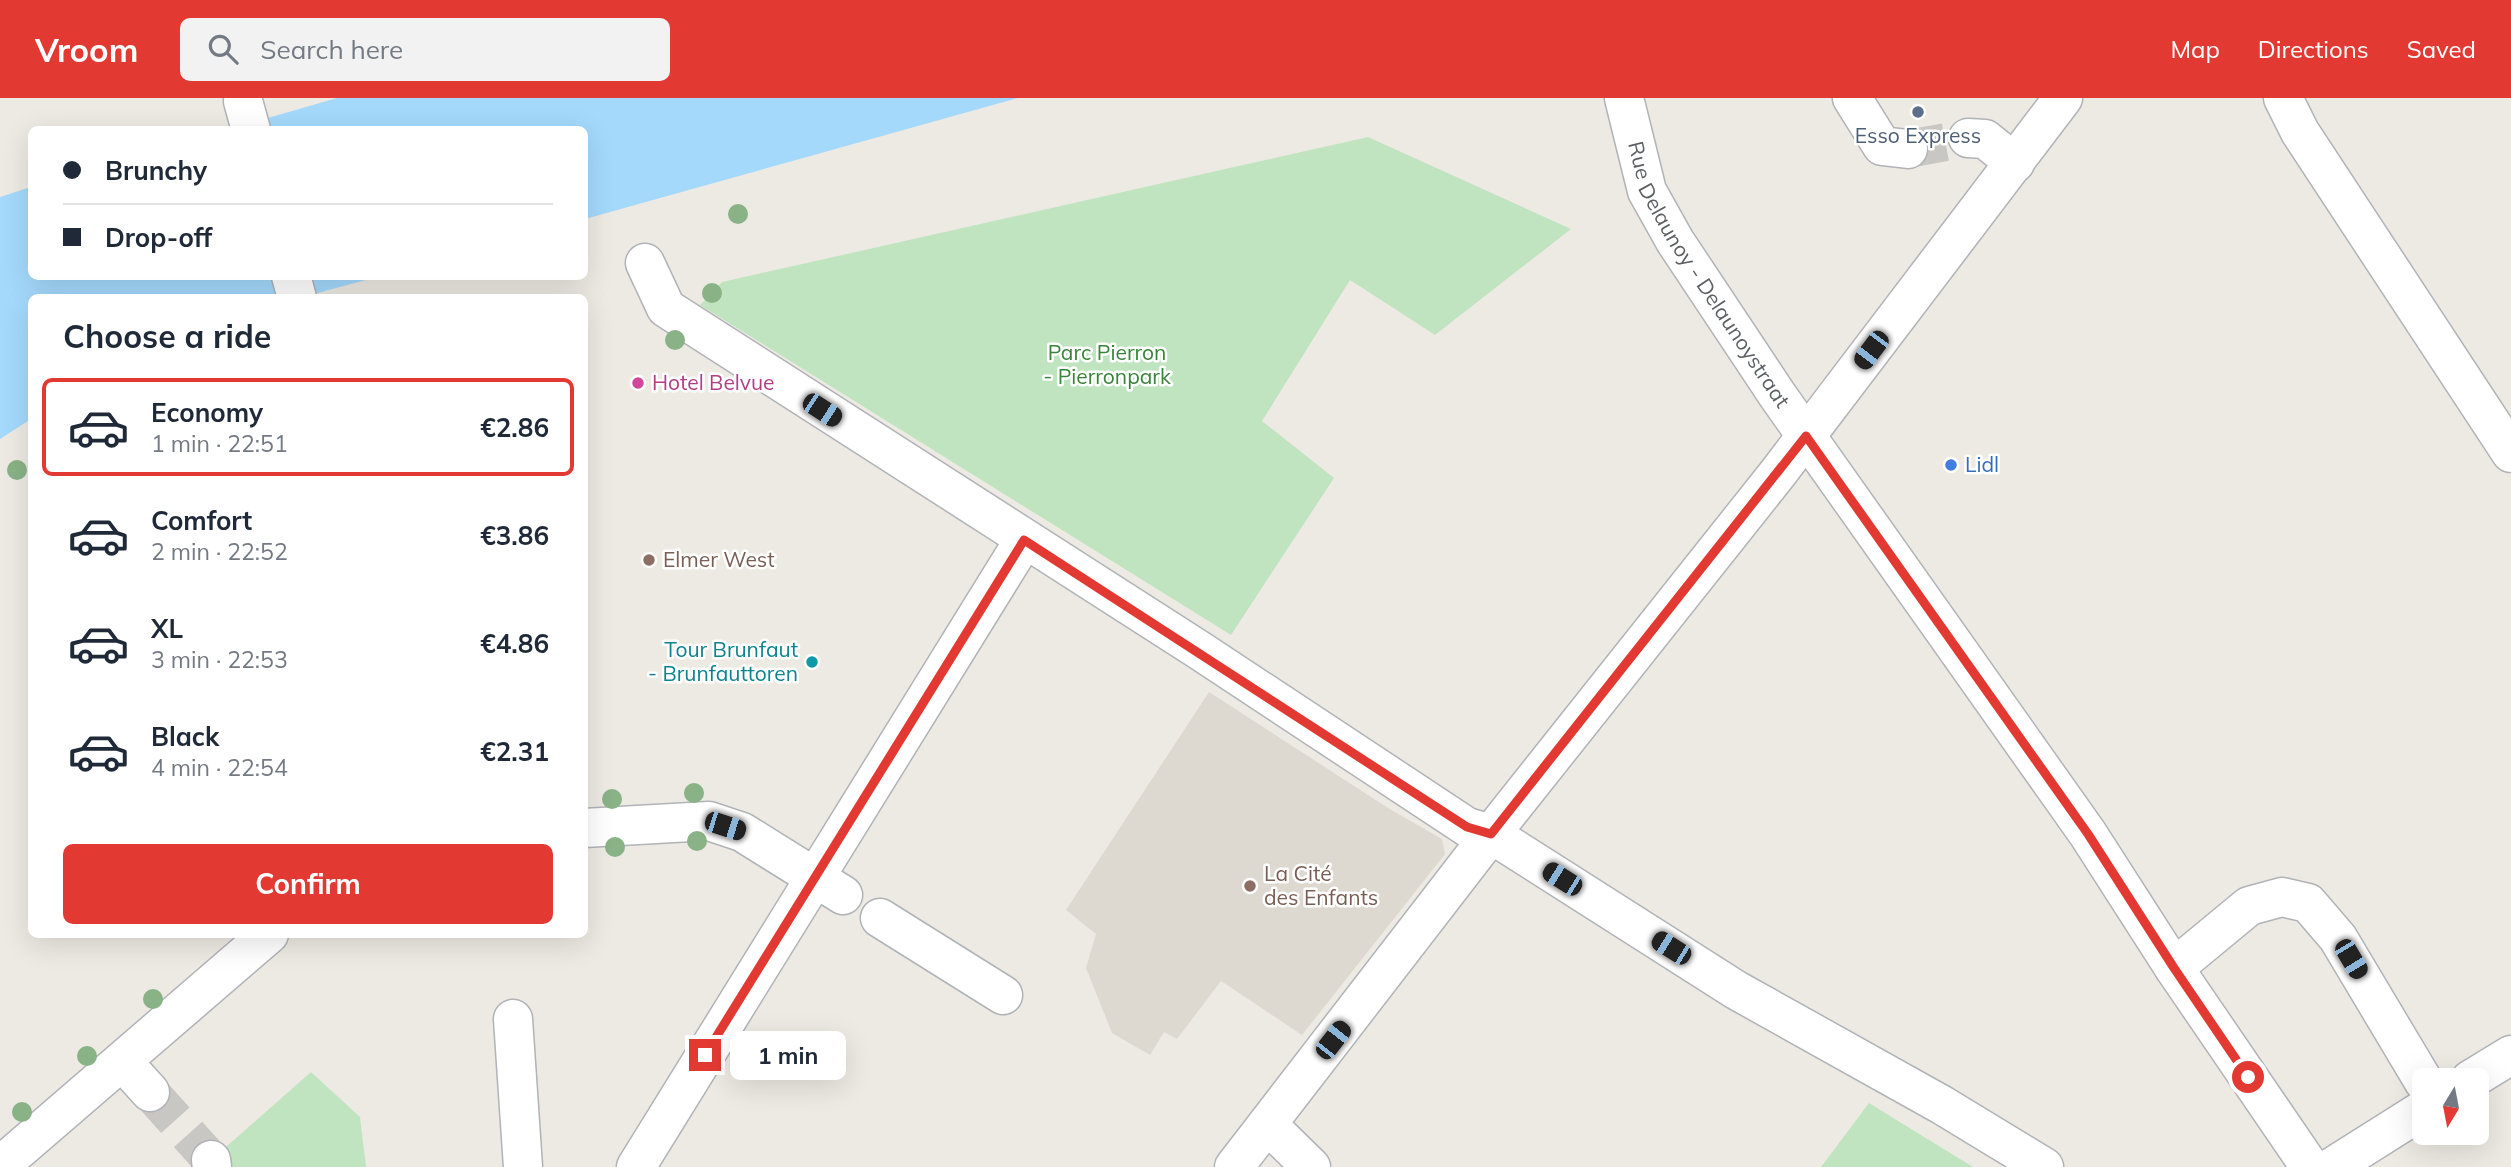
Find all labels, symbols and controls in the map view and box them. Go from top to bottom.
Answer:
search box [180,18,670,81]
text: Vroom [35,29,138,70]
icon: search [204,30,242,68]
text: Search here [260,33,403,66]
text: Map [2170,34,2220,64]
text: Directions [2258,34,2369,64]
text: Saved [2407,34,2476,64]
marker: Esso Express [1910,104,1926,120]
place label: Esso Express [1855,122,1981,148]
street label: Rue Delaunoy - Delaunoystraat [1623,139,1796,412]
text: Brunchy [105,154,207,187]
text: Drop-off [105,221,212,254]
text: Choose a ride [63,316,271,356]
car [1850,327,1893,373]
park label: Parc Pierron - Pierronpark [1043,339,1171,389]
place label: Hotel Belvue [652,369,775,395]
marker: Hotel Belvue [630,375,646,391]
car [799,390,846,430]
icon: car [67,396,130,459]
text: Economy [151,396,263,429]
text: €2.86 [480,411,549,444]
text: 1 min · 22:51 [151,429,288,458]
place label: Lidl [1965,451,1999,477]
marker: Lidl [1943,457,1959,473]
icon: car [67,504,130,567]
text: Comfort [151,504,252,537]
text: €3.86 [480,519,549,552]
text: 2 min · 22:52 [151,537,288,566]
place label: Elmer West [663,546,775,572]
marker: Elmer West [641,552,657,568]
icon: car [67,612,130,675]
text: XL [151,612,183,645]
text: €4.86 [480,627,549,660]
place label: Tour Brunfaut - Brunfauttoren [648,636,798,686]
text: 3 min · 22:53 [151,645,288,674]
marker: Tour Brunfaut - Brunfauttoren [804,654,820,670]
icon: car [67,720,130,783]
text: Black [151,720,219,753]
text: €2.31 [480,735,549,768]
text: 4 min · 22:54 [151,753,288,782]
car [702,810,749,842]
button: Confirm [63,844,553,924]
car [1539,859,1586,899]
place label: La Cité des Enfants [1264,860,1378,910]
marker: La Cité des Enfants [1242,878,1258,894]
car [1648,928,1695,968]
car [2332,936,2371,982]
car [1312,1017,1355,1063]
callout: 1 min [730,1030,845,1080]
route end [689,1039,721,1071]
text: 1 min [758,1041,818,1070]
route start [2232,1061,2264,1093]
north arrow [2412,1068,2488,1144]
map controls [2412,1068,2489,1145]

